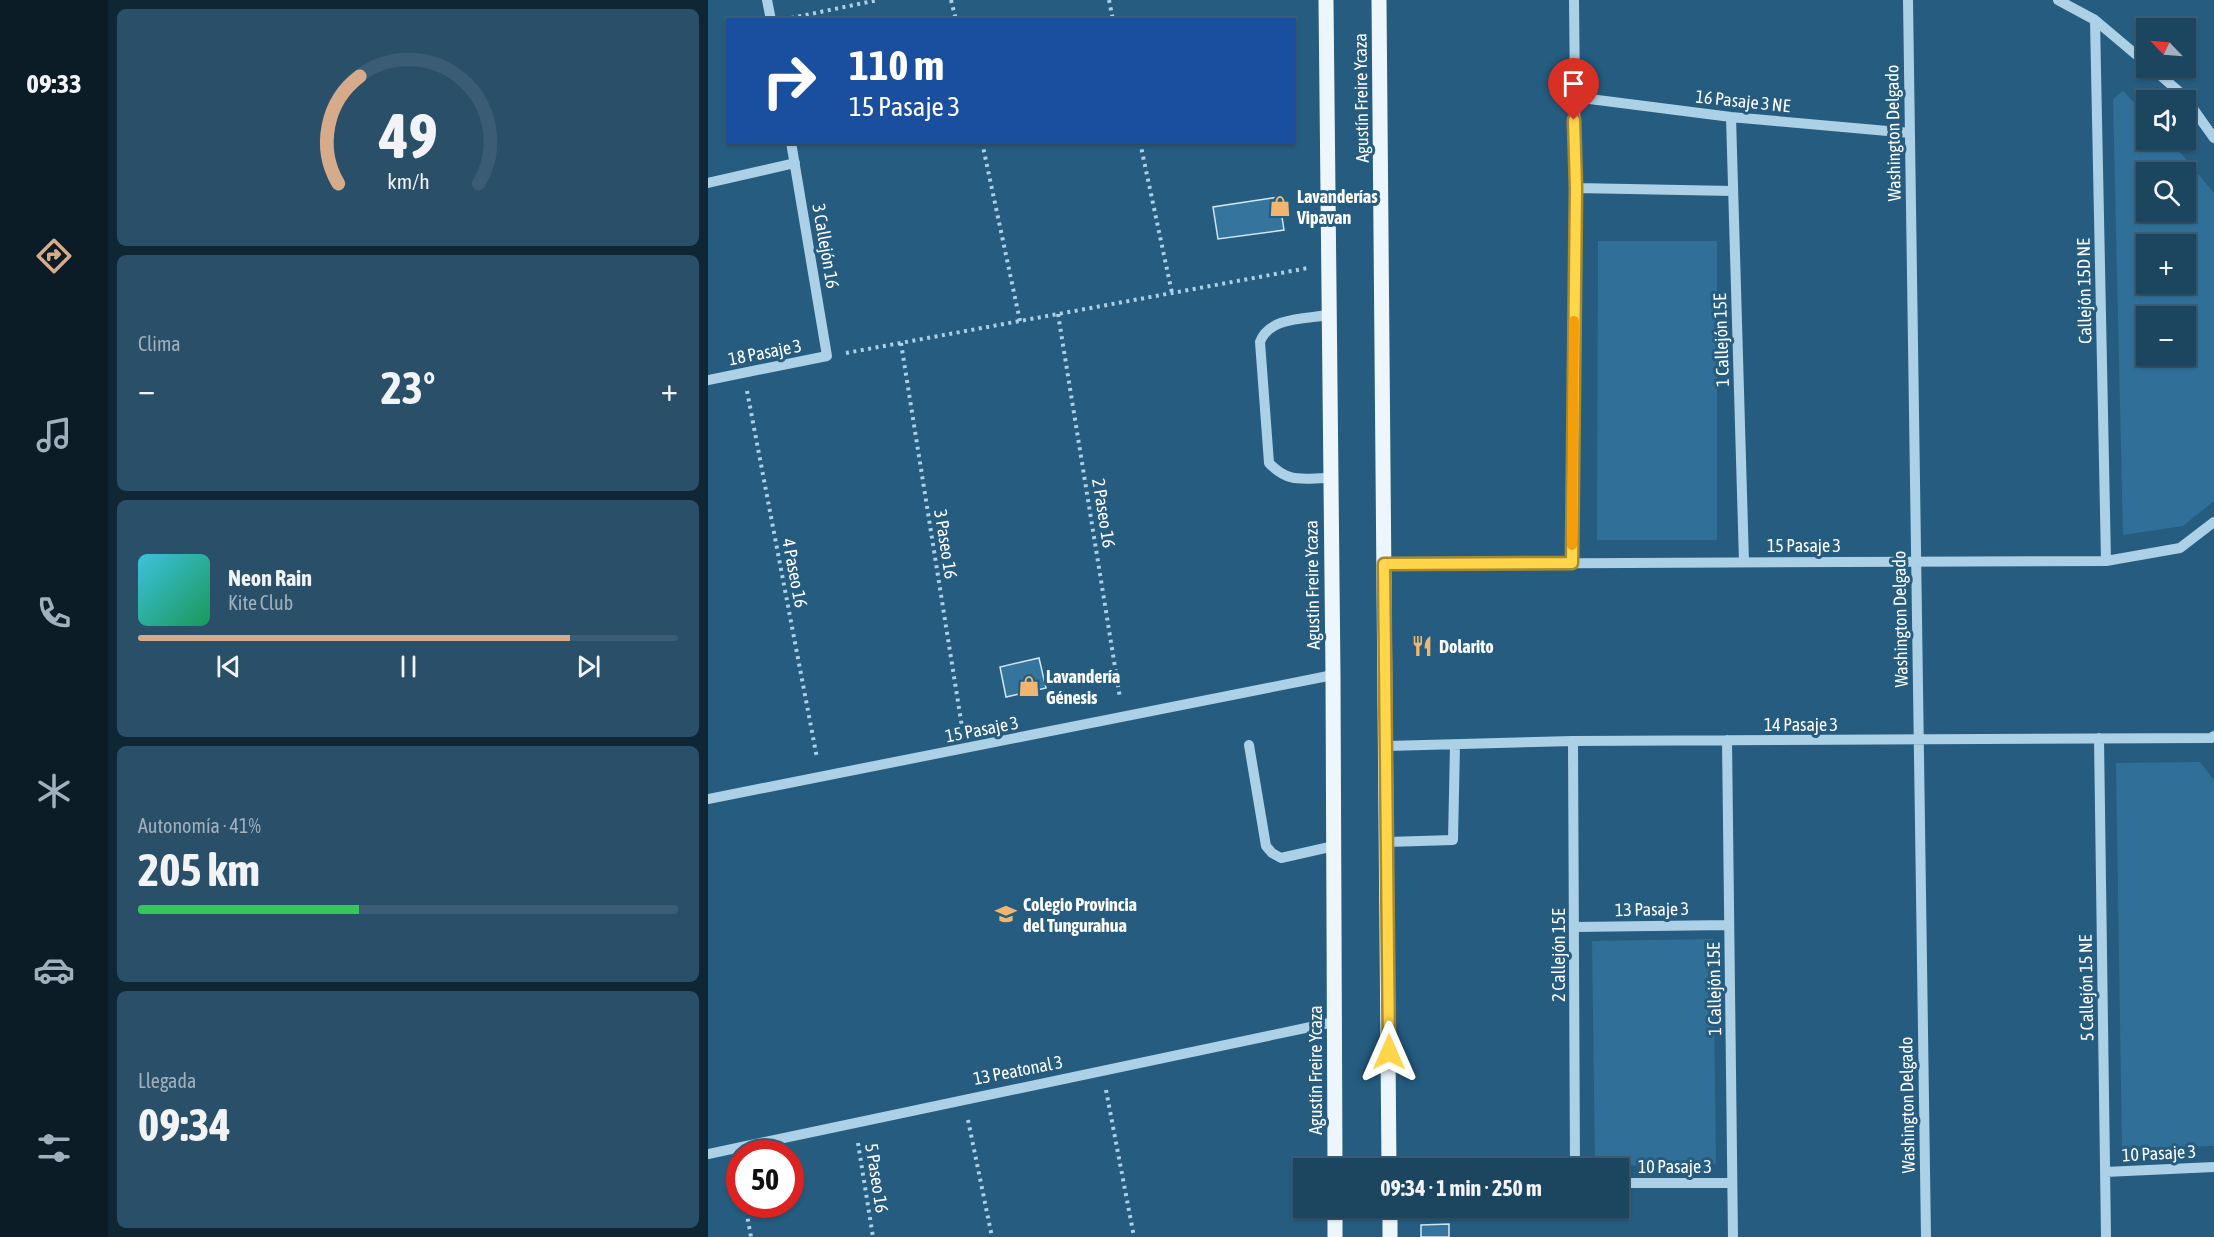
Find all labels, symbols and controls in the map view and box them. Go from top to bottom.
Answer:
north arrow [2136,18,2196,78]
map controls [2136,18,2196,366]
street label: Agustín Freire Ycaza [1349,33,1373,163]
text: 110 m [849,41,944,89]
icon: right [750,42,828,120]
pin [1548,58,1599,120]
street label: Washington Delgado [1881,64,1905,202]
icon: arrive [1557,67,1590,100]
text: 09:33 [26,68,82,99]
street label: 16 Pasaje 3 NE [1695,86,1792,116]
button: sound [2136,90,2196,150]
text: 15 Pasaje 3 [849,91,960,122]
text: 49 [378,100,437,171]
button: search [2136,162,2196,222]
text: km/h [387,170,429,195]
place label: Lavanderías Vipavan [1296,186,1378,228]
shop icon: Lavanderías Vipavan [1268,194,1292,218]
street label: 3 Callejón 16 [808,202,844,290]
button: + [2136,234,2196,294]
icon: directions [33,235,75,277]
street label: Callejón 15D NE [2073,238,2095,344]
street label: 1 Callejón 15E [1709,293,1733,387]
button: − [2136,306,2196,366]
text: Clima [138,332,181,355]
street label: 18 Pasaje 3 [727,335,803,369]
text: 23° [381,362,435,414]
text: − [138,370,155,408]
text: + [661,370,678,408]
icon: music [33,414,75,456]
street label: 2 Paseo 16 [1088,477,1120,549]
street label: 3 Paseo 16 [930,508,962,580]
street label: Agustín Freire Ycaza [1300,520,1324,650]
street label: 15 Pasaje 3 [1767,535,1841,556]
street label: 4 Paseo 16 [778,537,812,609]
street label: Washington Delgado [1888,550,1912,688]
text: Neon Rain [228,565,312,591]
text: Kite Club [228,591,293,614]
icon: phone [33,592,75,634]
restaurant icon: Dolarito [1410,634,1434,658]
place label: Dolarito [1439,636,1494,657]
icon: previous [212,650,245,683]
icon: pause [392,650,425,683]
icon: next [572,650,605,683]
place label: Lavandería Génesis [1046,666,1120,708]
shop icon: Lavandería Génesis [1017,674,1041,698]
street label: 15 Pasaje 3 [944,712,1020,746]
street label: 14 Pasaje 3 [1764,714,1838,735]
icon: climate [33,770,75,812]
text: Autonomía · 41% [138,814,261,837]
text: 205 km [138,844,260,896]
place label: Colegio Provincia del Tungurahua [1023,894,1137,936]
street label: 13 Pasaje 3 [1615,898,1689,920]
school or university icon: Colegio Provincia del Tungurahua [994,902,1018,926]
street label: 2 Callejón 15E [1548,908,1569,1002]
street label: 5 Callejón 15 NE [2075,934,2097,1041]
street label: 1 Callejón 15E [1703,942,1725,1036]
icon: car [33,949,75,991]
street label: Agustín Freire Ycaza [1305,1005,1326,1135]
position arrow [1357,1020,1421,1084]
street label: Washington Delgado [1895,1036,1919,1174]
street label: 13 Peatonal 3 [971,1051,1065,1089]
text: Llegada [138,1069,196,1092]
text: 09:34 [138,1099,231,1151]
icon: filters [33,1127,75,1169]
speed limit sign: 50 [726,1140,804,1218]
street label: 10 Pasaje 3 [2121,1141,2197,1165]
street label: 5 Paseo 16 [861,1142,893,1214]
street label: 10 Pasaje 3 [1638,1156,1712,1177]
text: 09:34 · 1 min · 250 m [1380,1175,1542,1201]

